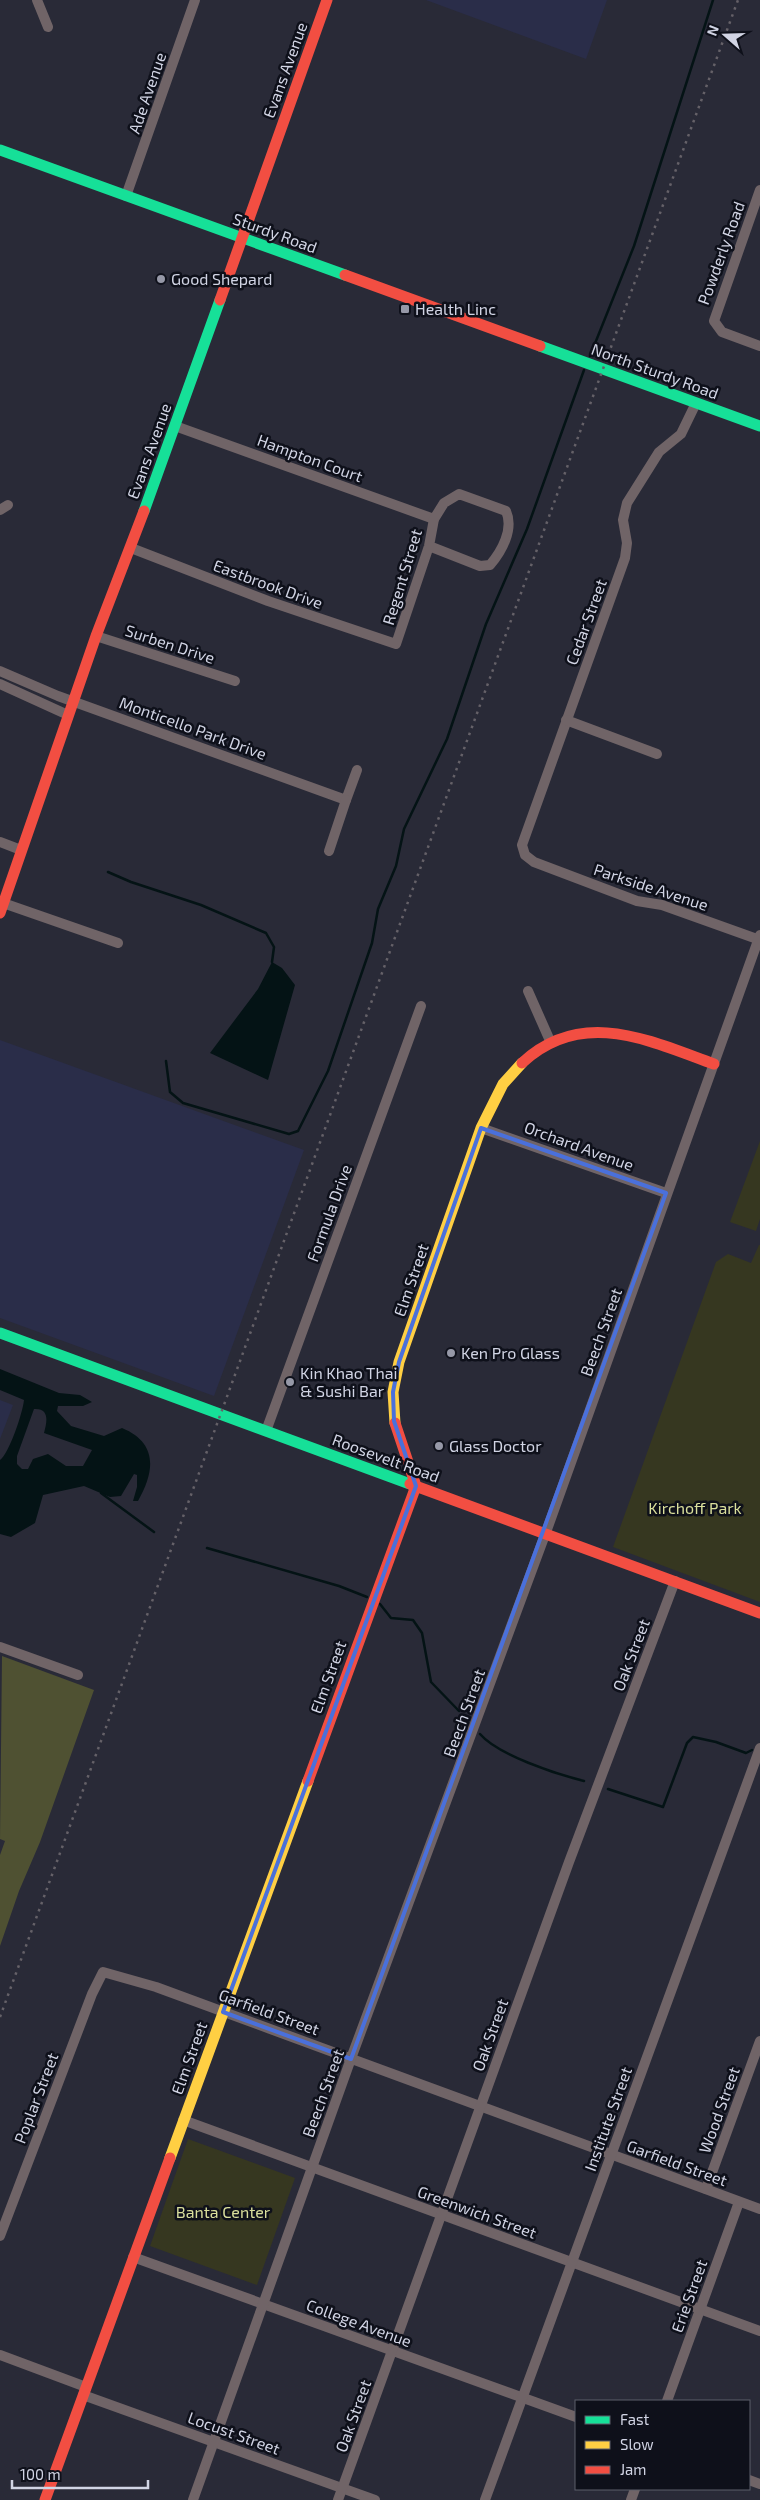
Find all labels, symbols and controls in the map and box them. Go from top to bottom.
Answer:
north arrow [700,10,750,60]
street label: Evans Avenue [258,19,311,120]
text: N [703,23,722,38]
street label: Ade Avenue [124,50,169,136]
street label: Powderly Road [693,199,748,307]
street label: Sturdy Road [231,209,320,257]
place label: Good Shepard [171,269,272,288]
marker: Good Shepard [155,273,167,285]
place label: Health Linc [415,299,496,318]
marker: Health Linc [399,303,411,315]
street label: North Sturdy Road [589,339,721,402]
street label: Evans Avenue [122,400,175,501]
street label: Hampton Court [255,430,365,485]
street label: Regent Street [378,527,425,627]
street label: Eastbrook Drive [211,555,325,612]
street label: Cedar Street [561,576,610,667]
street label: Surben Drive [123,620,217,667]
street label: Monticello Park Drive [117,692,269,763]
street label: Parkside Avenue [591,859,711,914]
street label: Orchard Avenue [522,1117,636,1174]
street label: Formula Drive [302,1162,355,1264]
street label: Elm Street [389,1241,432,1319]
street label: Beech Street [576,1285,625,1378]
place label: Ken Pro Glass [461,1343,560,1362]
marker: Ken Pro Glass [445,1347,457,1359]
place label: Kin Khao Thai & Sushi Bar [300,1363,397,1400]
marker: Kin Khao Thai & Sushi Bar [284,1376,296,1388]
street label: Roosevelt Road [330,1429,442,1486]
place label: Glass Doctor [449,1436,542,1455]
marker: Glass Doctor [433,1440,445,1452]
park label: Kirchoff Park [648,1498,742,1517]
street label: Oak Street [608,1616,653,1693]
street label: Elm Street [306,1638,349,1716]
street label: Beech Street [439,1666,488,1759]
street label: Garfield Street [216,1985,322,2038]
street label: Oak Street [468,1996,511,2074]
street label: Elm Street [167,2019,210,2097]
street label: Beech Street [298,2046,347,2139]
street label: Poplar Street [10,2050,61,2146]
street label: Institute Street [580,2064,635,2174]
street label: Wood Street [694,2064,743,2155]
street label: Garfield Street [624,2136,730,2189]
street label: Greenwich Street [415,2181,539,2242]
park label: Banta Center [176,2202,271,2221]
street label: Erie Street [667,2257,710,2335]
street label: College Avenue [304,2295,414,2350]
street label: Oak Street [331,2377,374,2455]
legend [575,2400,750,2490]
street label: Locust Street [186,2407,283,2458]
text: Fast [620,2410,650,2428]
text: Slow [620,2435,654,2453]
scale bar [12,2458,149,2490]
text: Jam [620,2460,646,2478]
text: 100 m [20,2465,61,2483]

